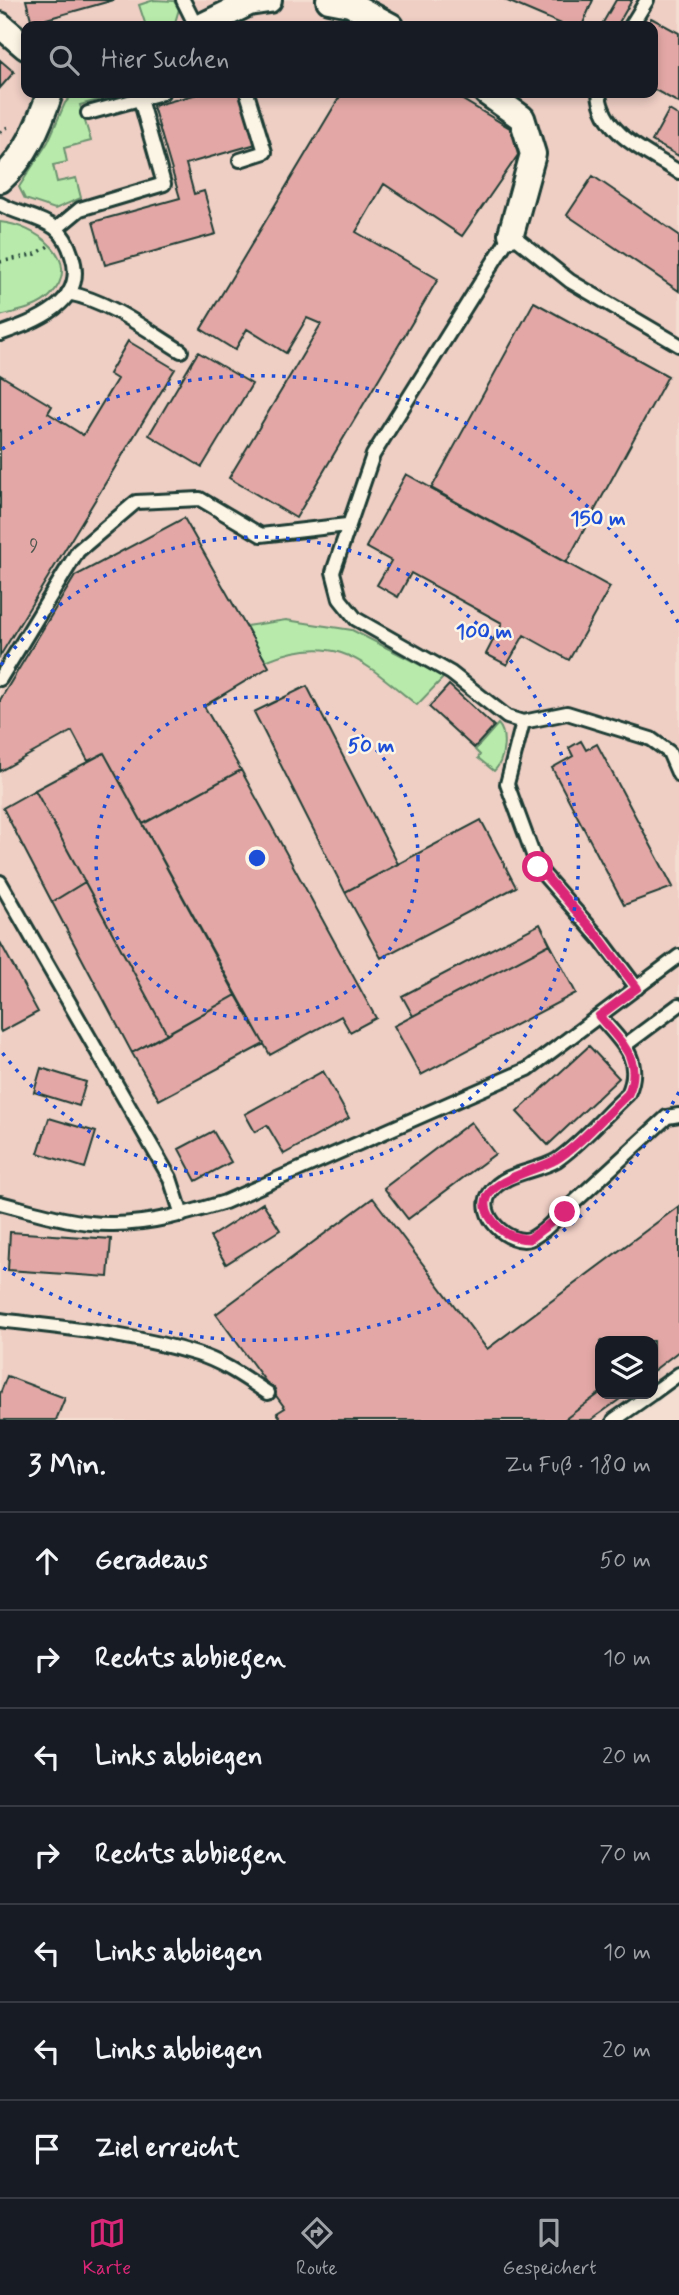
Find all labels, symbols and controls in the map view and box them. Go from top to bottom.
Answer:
search box [21,21,658,98]
icon: search [45,41,83,79]
text: Hier suchen [101,43,229,77]
text: 150 m [570,505,626,533]
house number: 9 [29,534,39,559]
text: 100 m [456,618,512,646]
text: 50 m [348,732,395,760]
centre of rings [245,846,269,870]
route start [522,851,553,882]
route end [549,1196,580,1227]
map controls [595,1336,658,1399]
button: layers [595,1336,658,1399]
text: 3 Min. [28,1446,106,1485]
text: Zu Fuß · 180 m [505,1451,651,1481]
icon: ahead [28,1542,66,1580]
text: Geradeaus [95,1544,208,1578]
text: 50 m [600,1546,651,1576]
icon: right [28,1640,66,1678]
text: Rechts abbiegen [95,1642,286,1676]
text: 10 m [603,1644,651,1674]
icon: left [28,1738,66,1776]
text: Links abbiegen [95,1740,263,1774]
text: 20 m [602,1742,651,1772]
icon: right [28,1836,66,1874]
text: Rechts abbiegen [95,1838,286,1872]
text: 70 m [599,1840,651,1870]
icon: left [28,1934,66,1972]
text: Links abbiegen [95,1936,263,1970]
text: 10 m [603,1938,651,1968]
icon: left [28,2032,66,2070]
text: Links abbiegen [95,2034,263,2068]
text: 20 m [602,2036,651,2066]
icon: arrive [28,2130,66,2168]
text: Ziel erreicht [95,2132,239,2166]
tab: Karte [82,2214,131,2281]
tab: Route [296,2214,337,2281]
tab: Gespeichert [502,2214,597,2281]

